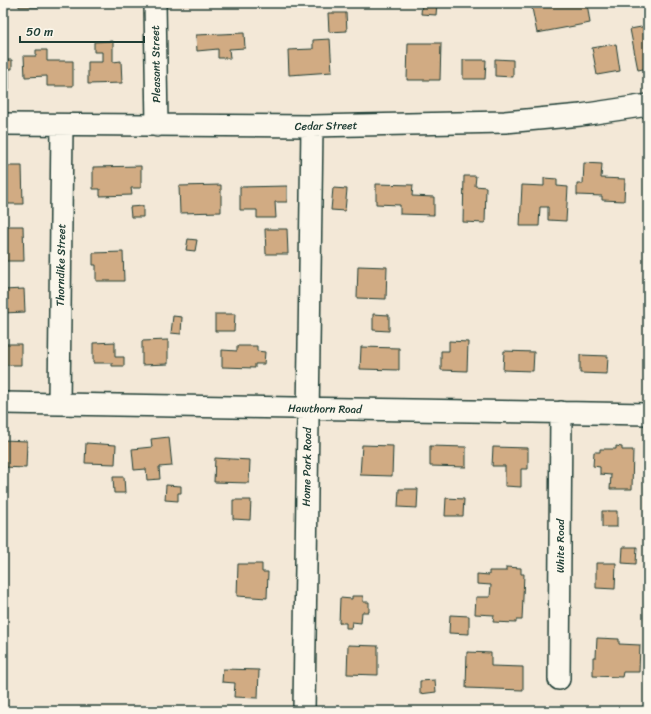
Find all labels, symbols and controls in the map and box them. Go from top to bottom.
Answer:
scale bar [20,18,144,44]
text: 50 m [26,21,53,43]
street label: Pleasant Street [146,25,166,103]
street label: Cedar Street [294,116,358,136]
street label: Thorndike Street [51,223,71,307]
street label: Hawthorn Road [288,399,363,419]
street label: Home Park Road [297,426,317,507]
street label: White Road [551,518,570,573]

